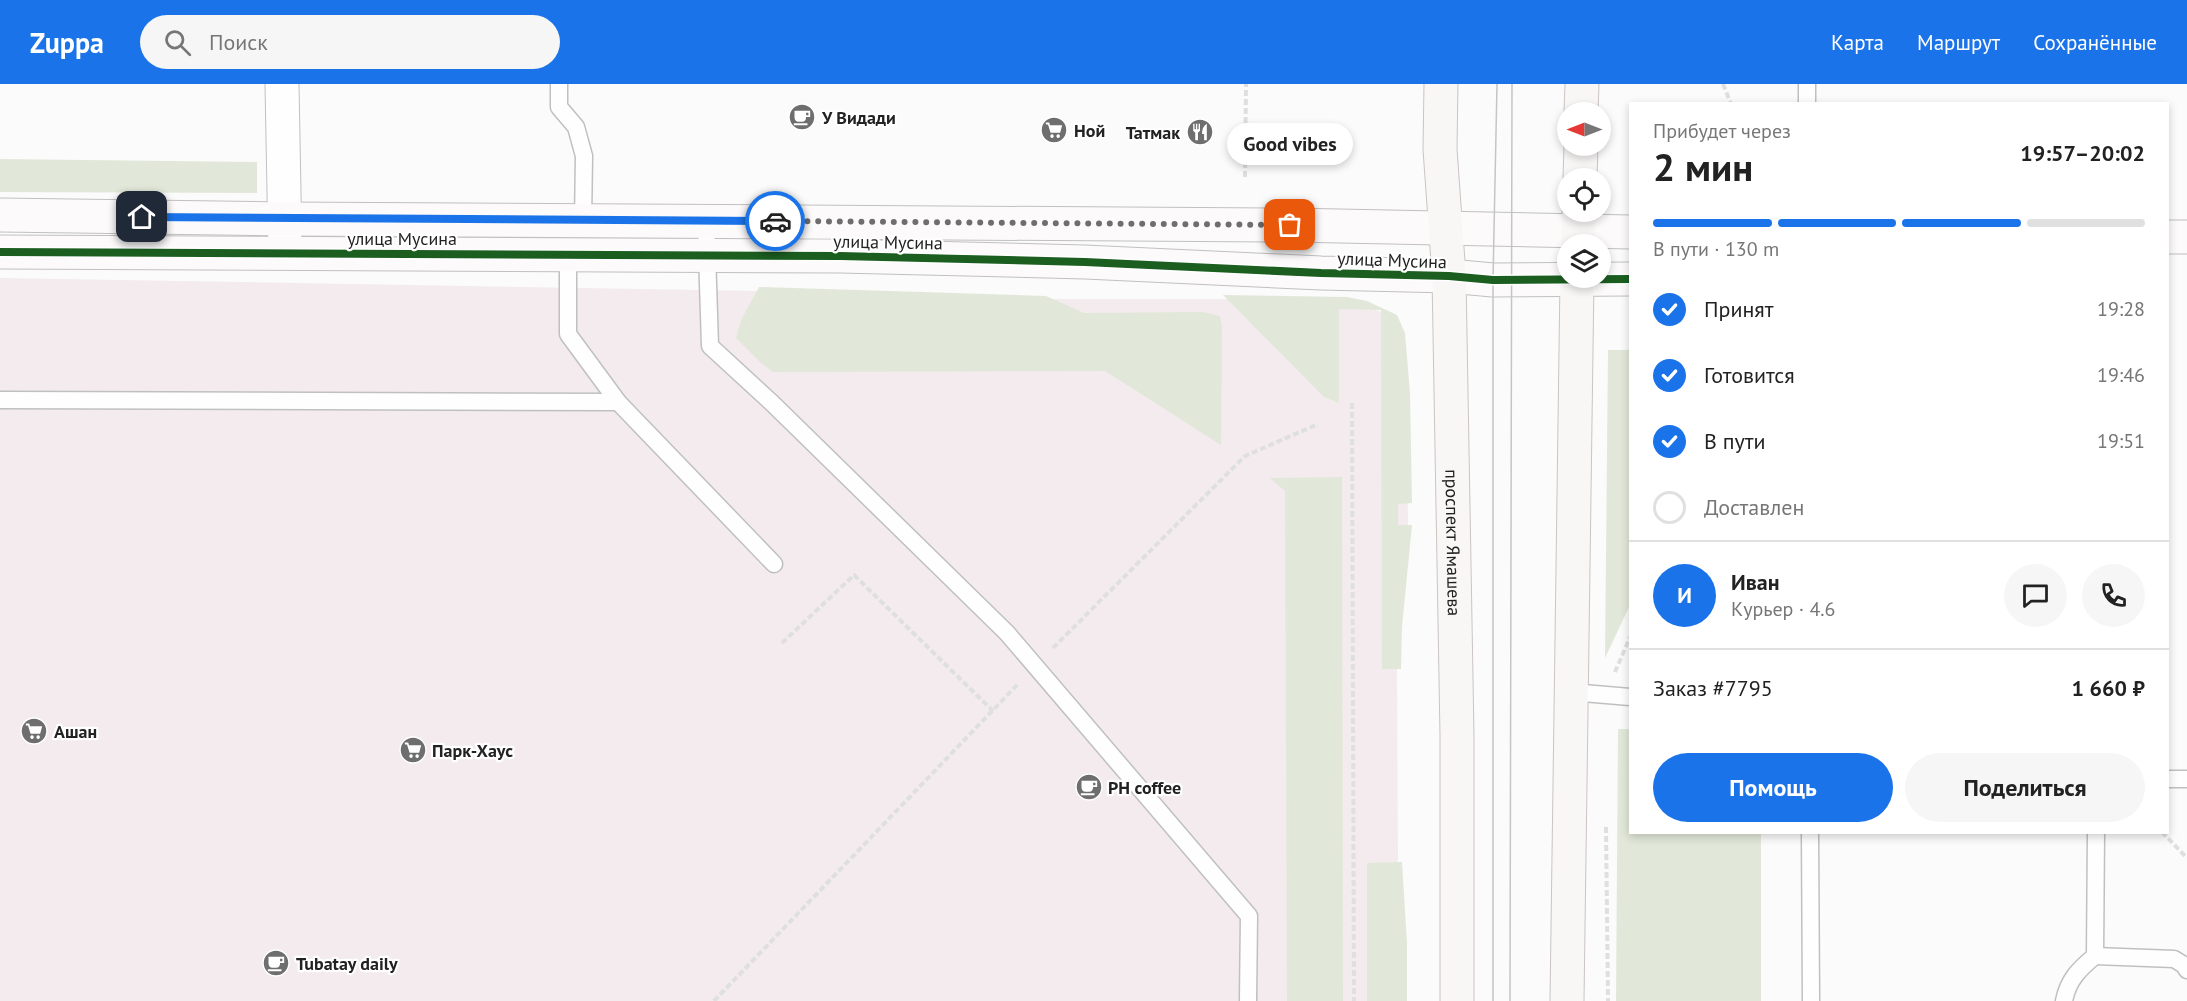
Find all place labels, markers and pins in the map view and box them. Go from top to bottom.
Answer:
cafe icon: У Видади [787,102,817,132]
place label: У Видади [821,106,896,129]
supermarket icon: Ной [1039,115,1069,145]
restaurant icon: Татмак [1185,117,1215,147]
place label: Ной [1074,119,1105,142]
place label: Татмак [1126,121,1180,144]
callout: Good vibes [1227,123,1353,165]
pin [116,191,167,242]
pin [1264,199,1315,250]
supermarket icon: Ашан [19,716,49,746]
place label: Ашан [54,720,97,743]
supermarket icon: Парк-Хаус [398,735,428,765]
place label: Парк-Хаус [432,739,513,762]
cafe icon: PH coffee [1074,772,1104,802]
place label: PH coffee [1108,776,1181,799]
cafe icon: Tubatay daily [261,948,291,978]
place label: Tubatay daily [296,952,398,975]

